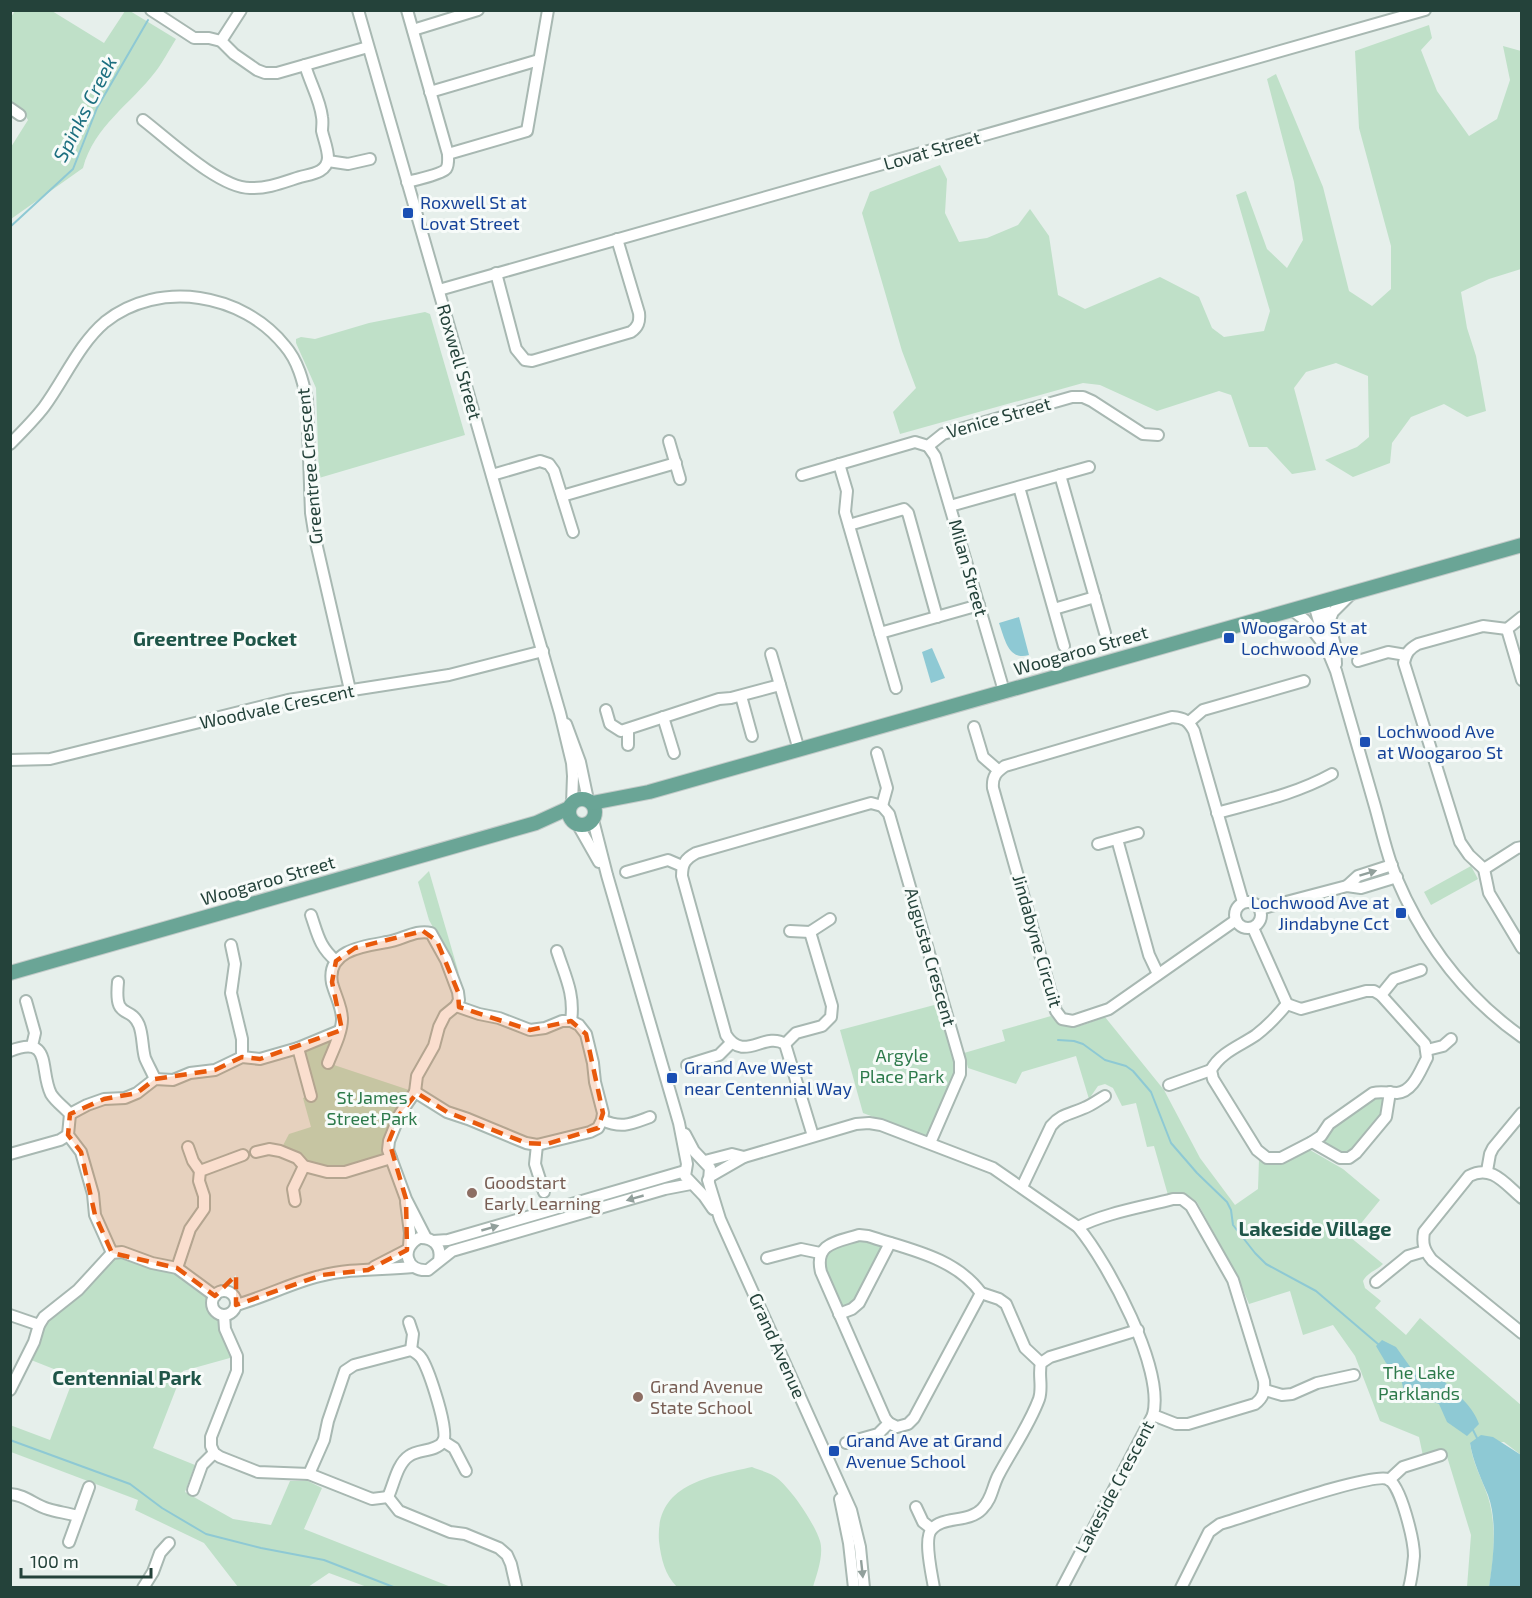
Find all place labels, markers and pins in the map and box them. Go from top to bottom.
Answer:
place label: Roxwell St at Lovat Street [420,191,527,234]
marker: Roxwell St at Lovat Street [401,206,415,220]
place label: Woogaroo St at Lochwood Ave [1241,616,1367,659]
marker: Woogaroo St at Lochwood Ave [1222,631,1236,645]
place label: Lochwood Ave at Woogaroo St [1377,720,1503,763]
marker: Lochwood Ave at Woogaroo St [1358,735,1372,749]
place label: Lochwood Ave at Jindabyne Cct [1250,891,1389,934]
marker: Lochwood Ave at Jindabyne Cct [1394,906,1408,920]
place label: Grand Ave West near Centennial Way [684,1056,852,1099]
marker: Grand Ave West near Centennial Way [665,1071,679,1085]
place label: Goodstart Early Learning [484,1171,601,1214]
marker: Goodstart Early Learning [465,1186,479,1200]
place label: Grand Avenue State School [650,1375,763,1418]
marker: Grand Avenue State School [631,1390,645,1404]
place label: Grand Ave at Grand Avenue School [846,1429,1003,1472]
marker: Grand Ave at Grand Avenue School [827,1444,841,1458]

